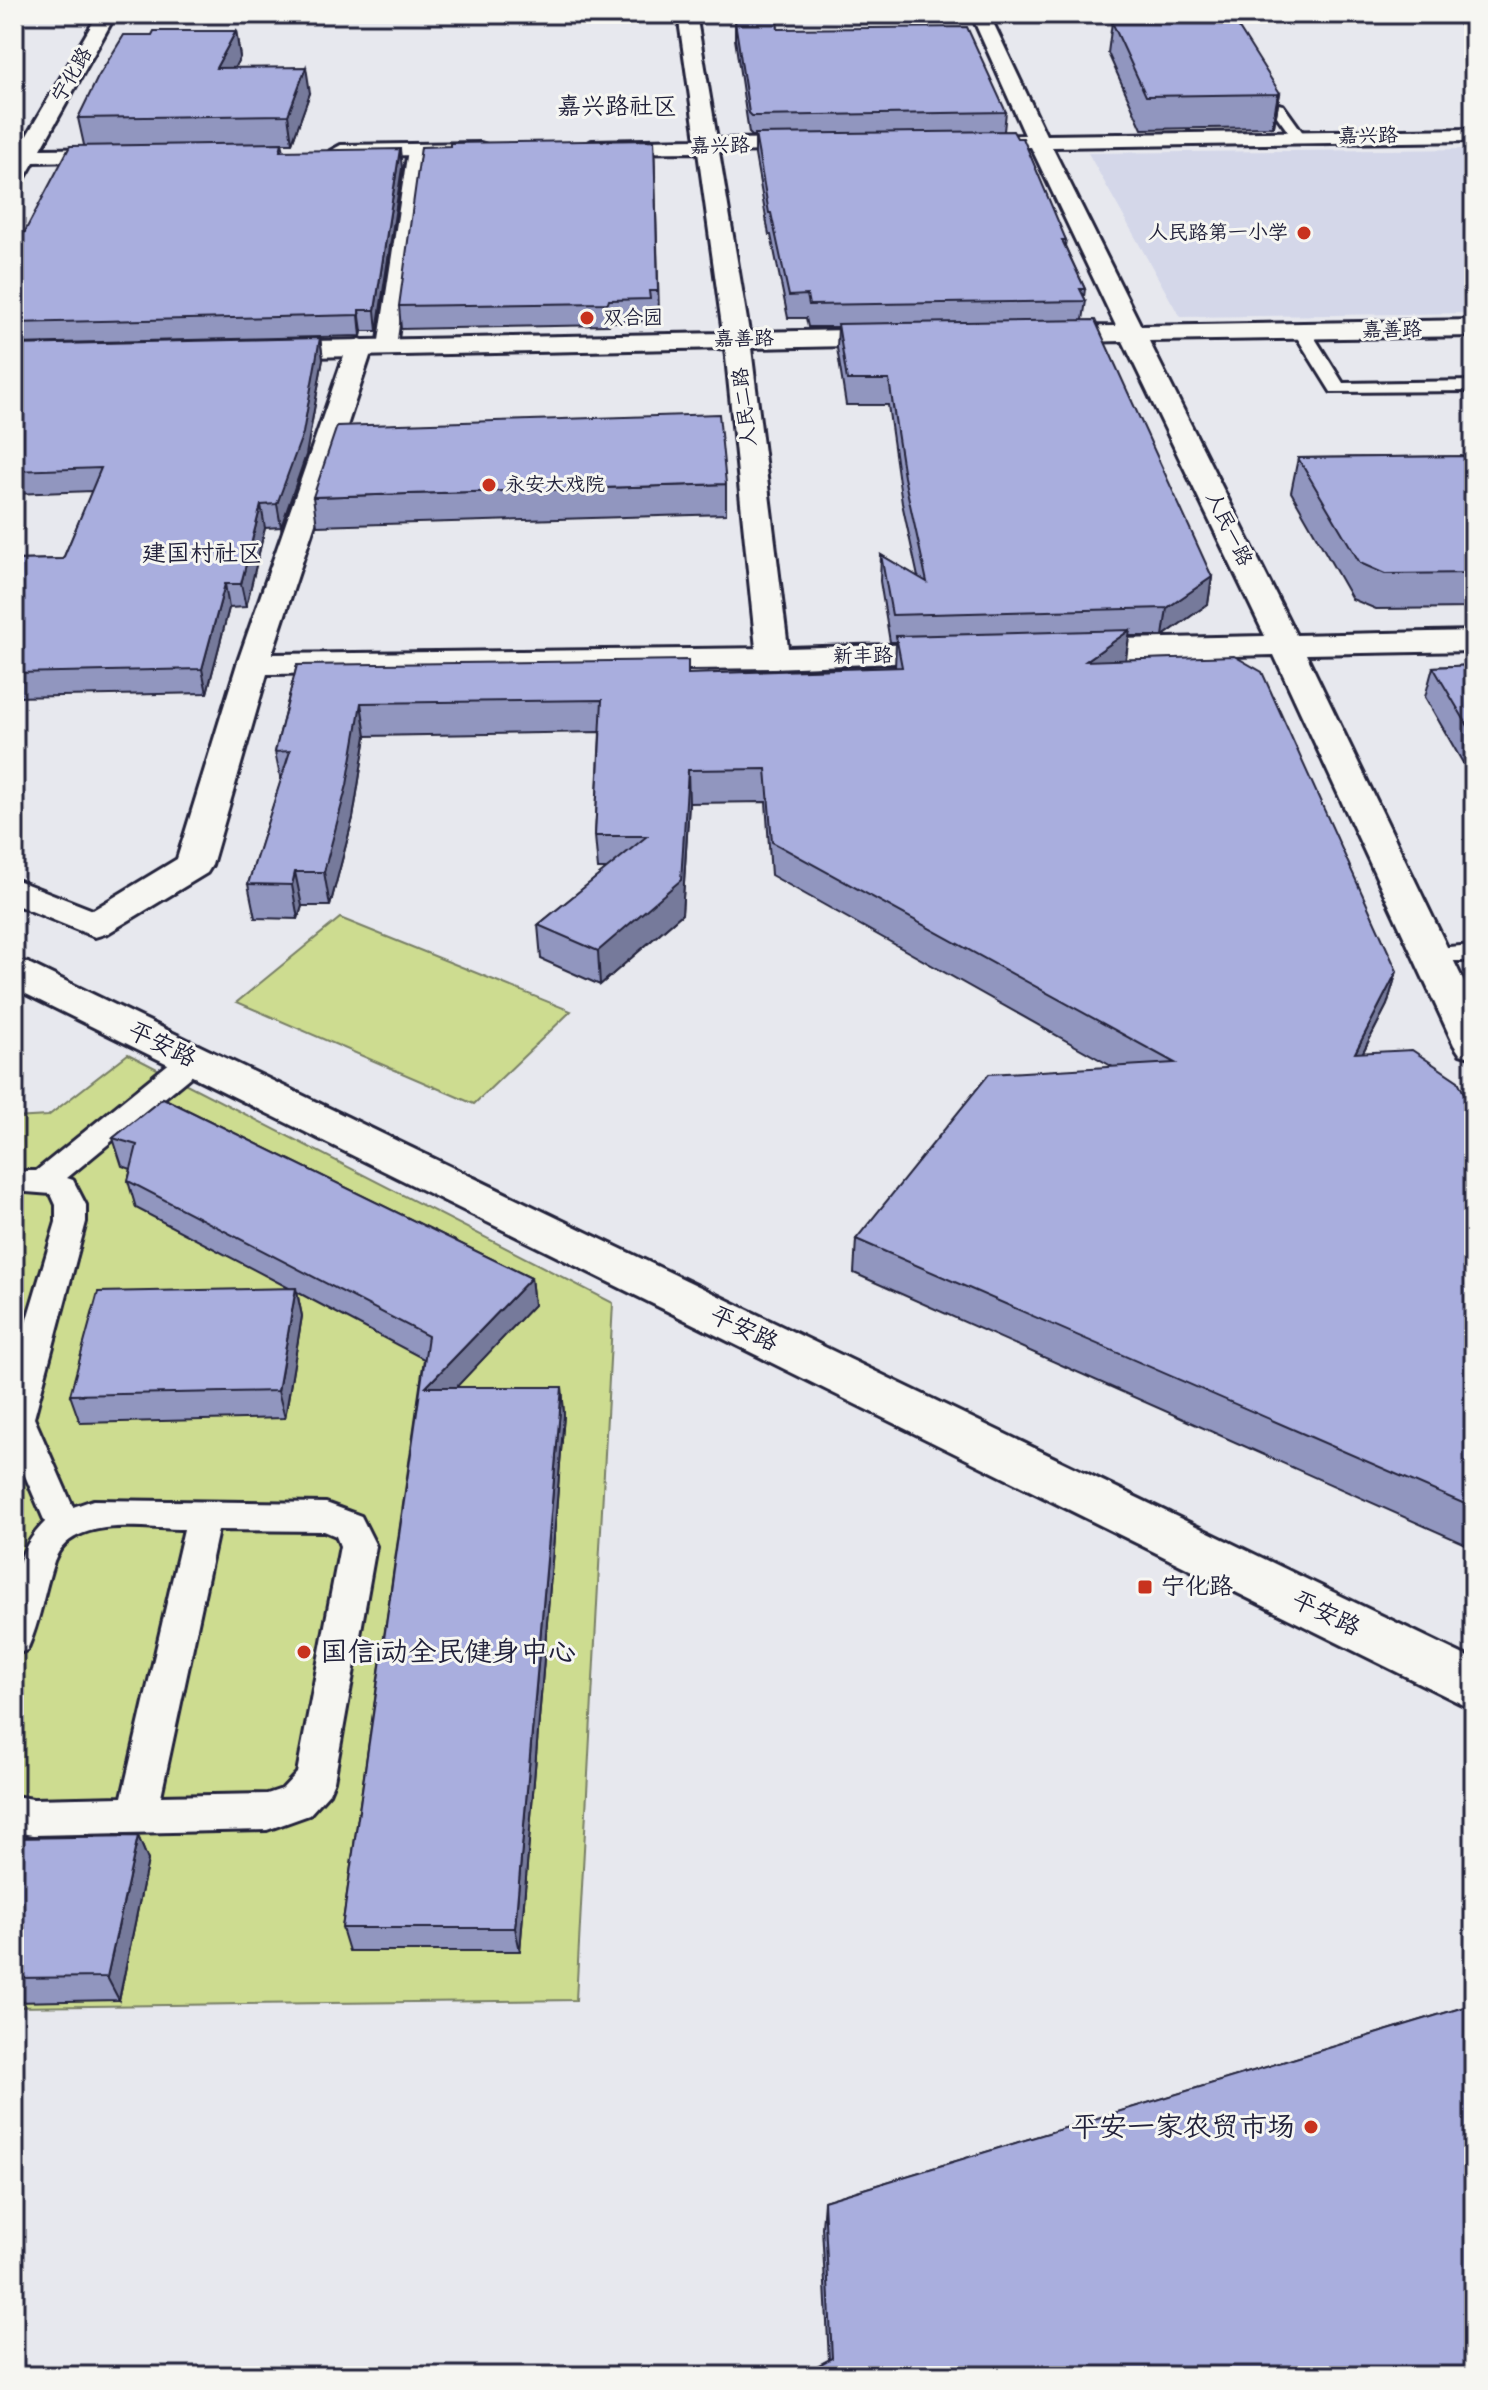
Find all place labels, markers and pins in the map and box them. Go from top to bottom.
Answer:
place label: 人民路第一小学 [1148,219,1288,247]
marker: 人民路第一小学 [1295,224,1313,242]
place label: 双合园 [603,304,663,332]
marker: 双合园 [578,309,596,327]
place label: 永安大戏院 [505,471,605,499]
marker: 永安大戏院 [480,476,498,494]
place label: 宁化路 [1161,1570,1233,1604]
marker: 宁化路 [1136,1578,1154,1596]
place label: 国信i动全民健身中心 [320,1633,576,1672]
marker: 国信i动全民健身中心 [295,1643,313,1661]
place label: 平安一家农贸市场 [1071,2108,1295,2147]
marker: 平安一家农贸市场 [1302,2118,1320,2136]

